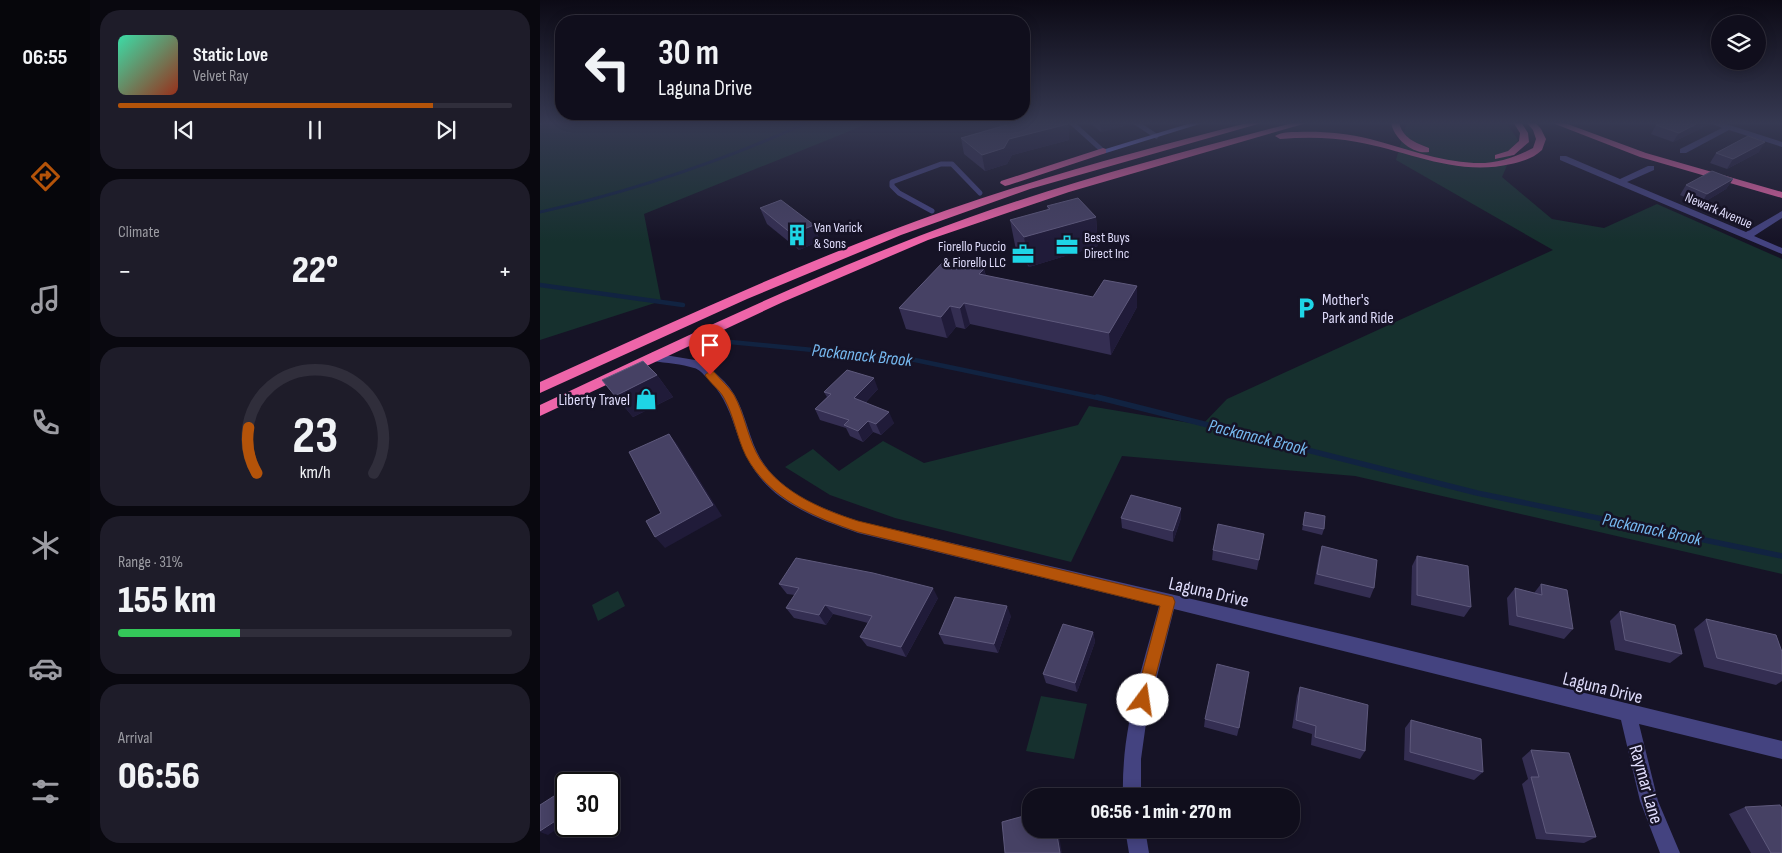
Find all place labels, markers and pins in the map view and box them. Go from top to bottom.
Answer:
place label: Van Varick & Sons [814,219,863,252]
building icon: Van Varick & Sons [784,222,810,248]
place label: Best Buys Direct Inc [1084,229,1130,262]
office icon: Best Buys Direct Inc [1054,232,1080,258]
place label: Fiorello Puccio & Fiorello LLC [938,238,1006,271]
office icon: Fiorello Puccio & Fiorello LLC [1010,241,1036,267]
place label: Mother's Park and Ride [1322,291,1394,328]
parking icon: Mother's Park and Ride [1293,295,1319,321]
pin [689,324,731,375]
shop icon: Liberty Travel [633,386,659,412]
place label: Liberty Travel [558,391,630,410]

